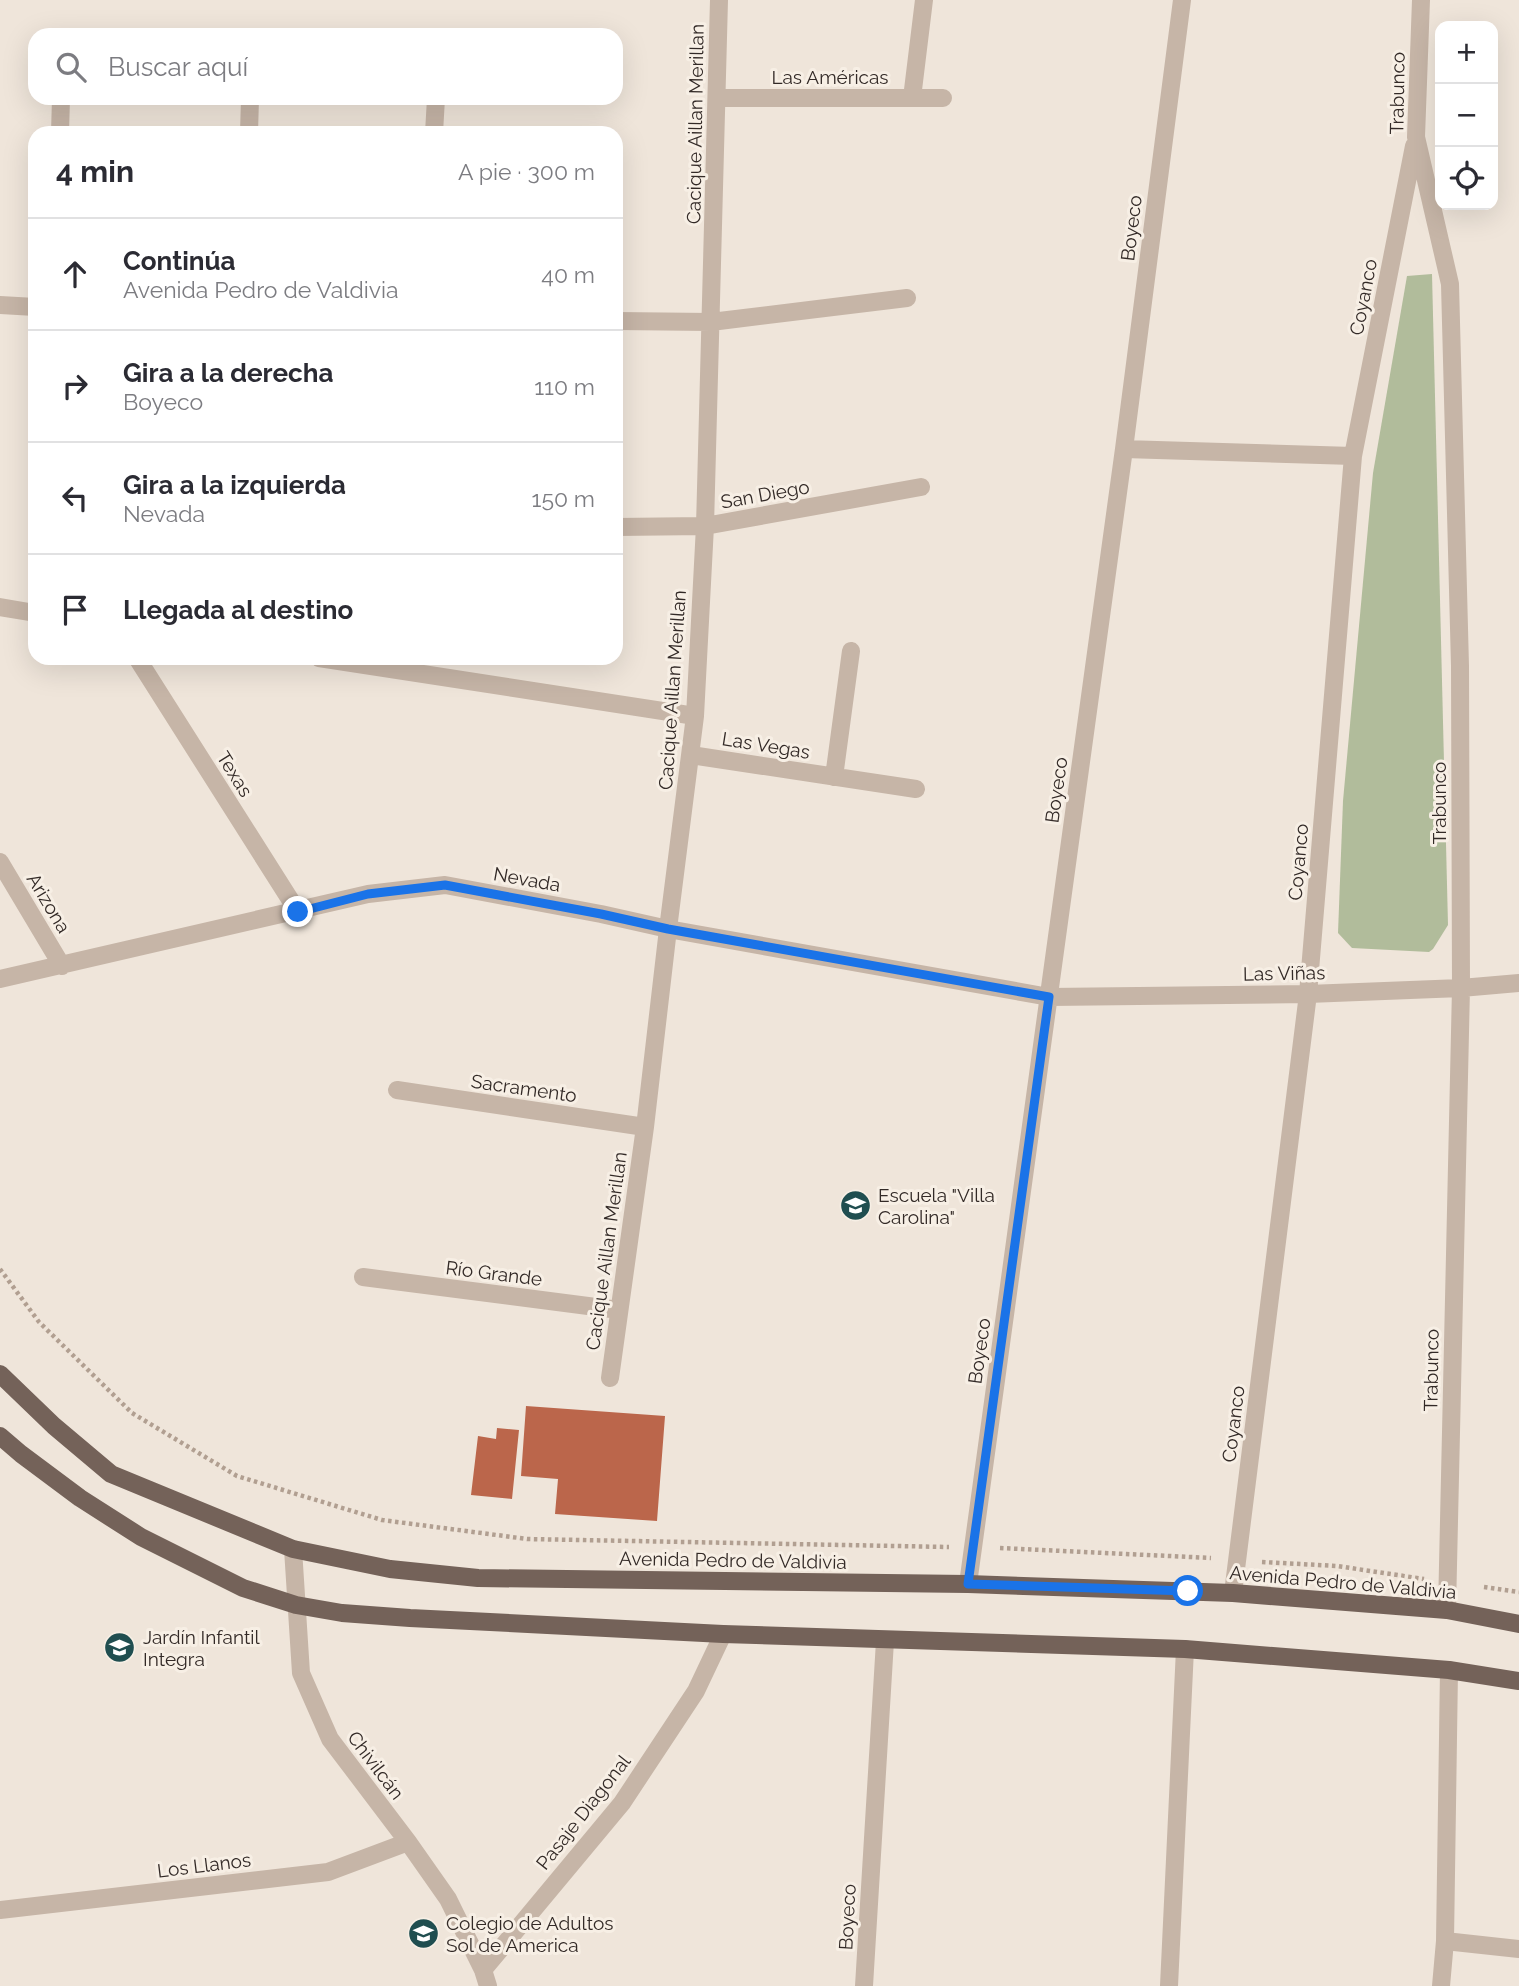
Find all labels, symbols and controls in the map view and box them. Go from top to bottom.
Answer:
map controls [1435,21,1498,210]
button: + [1435,21,1498,84]
street label: Cacique Aillan Merillan [682,24,708,224]
search box [28,28,623,105]
icon: search [52,48,90,86]
text: Buscar aquí [108,52,248,82]
street label: Trabunco [1385,52,1409,134]
street label: Las Américas [771,66,889,88]
button: − [1435,84,1498,147]
button: locate [1435,147,1498,210]
text: 4 min [56,154,134,189]
text: A pie · 300 m [458,158,595,185]
street label: Boyeco [1116,194,1146,262]
text: Continúa [123,246,235,276]
icon: ahead [56,255,94,293]
street label: Coyanco [1345,257,1381,337]
text: 40 m [541,261,595,288]
text: Avenida Pedro de Valdivia [123,276,399,303]
text: Gira a la derecha [123,358,333,388]
icon: right [56,367,94,405]
text: 110 m [534,373,595,400]
text: Boyeco [123,388,203,415]
text: Gira a la izquierda [123,470,346,500]
street label: San Diego [719,475,811,513]
icon: left [56,479,94,517]
text: 150 m [532,485,595,512]
text: Nevada [123,500,205,527]
street label: Cacique Aillan Merillan [654,589,690,791]
icon: arrive [56,591,94,629]
text: Llegada al destino [123,595,353,625]
street label: Las Vegas [720,727,812,763]
street label: Texas [213,747,257,801]
street label: Boyeco [1040,756,1072,824]
street label: Trabunco [1428,762,1450,844]
street label: Coyanco [1284,823,1312,901]
street label: Nevada [492,862,562,896]
street label: Arizona [23,869,75,937]
route end [282,896,313,927]
street label: Las Viñas [1243,961,1325,985]
street label: Sacramento [470,1070,578,1106]
street label: Cacique Aillan Merillan [581,1150,631,1352]
place label: Escuela "Villa Carolina" [878,1184,995,1228]
school or university icon: Escuela "Villa Carolina" [838,1189,872,1223]
street label: Río Grande [444,1256,544,1290]
street label: Boyeco [963,1317,995,1385]
street label: Trabunco [1419,1329,1443,1411]
street label: Coyanco [1217,1384,1249,1464]
street label: Avenida Pedro de Valdivia [619,1547,847,1573]
street label: Avenida Pedro de Valdivia [1229,1561,1457,1603]
route start [1172,1575,1203,1606]
place label: Jardín Infantil Integra [143,1626,260,1670]
school or university icon: Jardín Infantil Integra [103,1631,137,1665]
street label: Chivilcán [343,1727,409,1803]
street label: Pasaje Diagonal [531,1750,635,1874]
street label: Los Llanos [156,1848,252,1882]
street label: Boyeco [834,1883,860,1951]
place label: Colegio de Adultos Sol de America [446,1912,613,1956]
school or university icon: Colegio de Adultos Sol de America [406,1917,440,1951]

